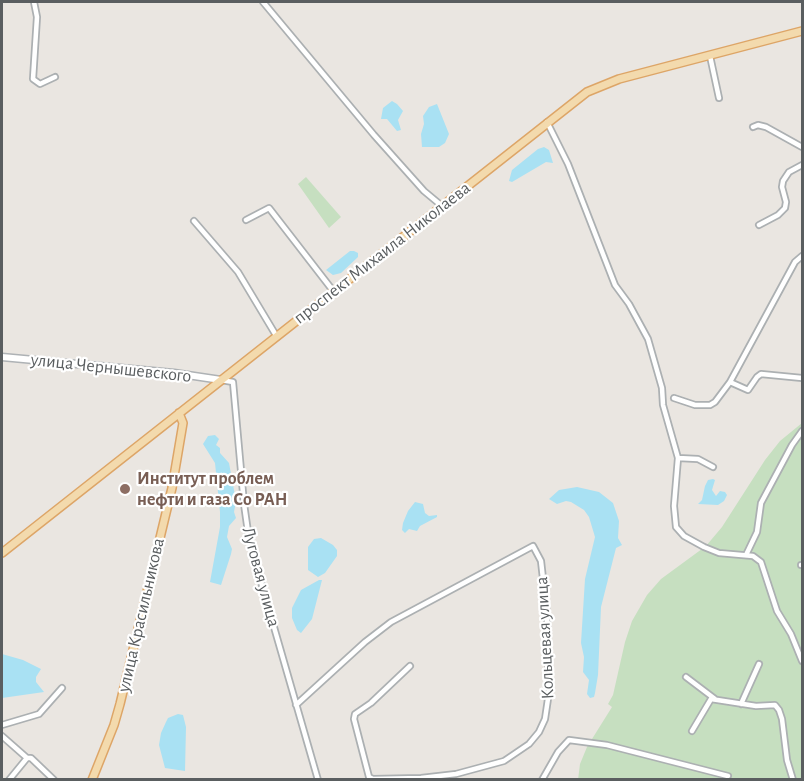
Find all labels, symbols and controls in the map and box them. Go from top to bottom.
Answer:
street label: проспект Михаила Николаева [289,177,475,329]
street label: улица Чернышевского [30,349,192,387]
place label: Институт проблем нефти и газа Со РАН [137,468,287,510]
marker: Институт проблем нефти и газа Со РАН [118,482,132,496]
street label: Луговая улица [237,525,285,629]
street label: улица Красильникова [113,536,169,694]
street label: Кольцевая улица [531,576,559,700]

